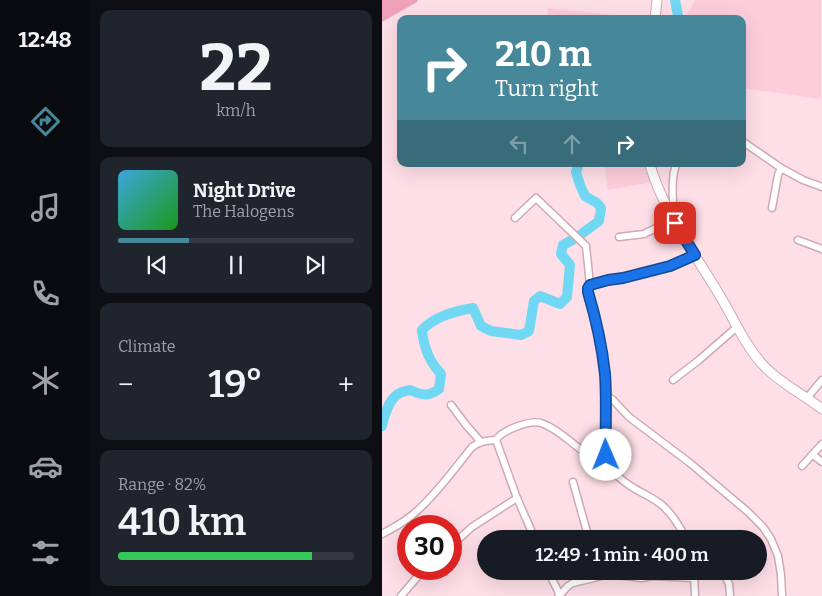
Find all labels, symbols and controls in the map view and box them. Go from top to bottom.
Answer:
text: 12:48 [18,26,72,53]
text: 22 [199,29,273,107]
text: 210 m [495,33,592,75]
icon: right [412,35,477,100]
text: Turn right [495,75,598,102]
text: km/h [216,101,256,120]
icon: directions [28,104,63,139]
icon: left [505,130,533,158]
icon: ahead [558,130,586,158]
icon: right [611,130,639,158]
text: Night Drive [193,179,296,202]
icon: music [28,190,63,225]
text: The Halogens [193,202,294,221]
pin [654,202,696,244]
icon: arrive [661,209,689,237]
icon: previous [143,251,171,279]
icon: pause [222,251,250,279]
icon: next [301,251,329,279]
icon: phone [28,276,63,311]
text: Climate [118,337,176,356]
text: 19° [208,361,263,407]
icon: climate [28,363,63,398]
text: − [118,368,133,401]
text: + [338,368,354,401]
position arrow [579,428,631,480]
icon: car [28,449,63,484]
text: Range · 82% [118,475,206,494]
text: 410 km [118,499,246,545]
speed limit sign: 30 [397,515,462,580]
icon: filters [28,535,63,570]
text: 12:49 · 1 min · 400 m [535,543,709,566]

